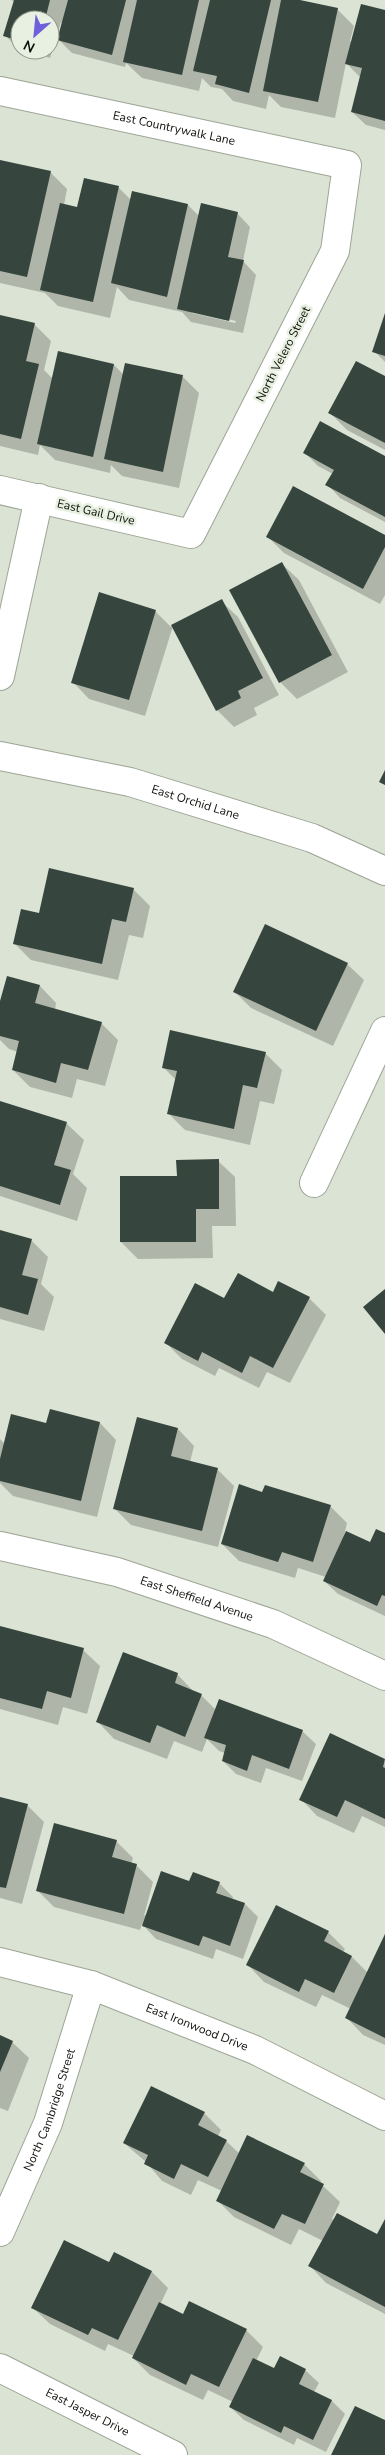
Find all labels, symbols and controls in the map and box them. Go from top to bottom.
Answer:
north arrow [10,10,60,60]
text: N [20,35,38,57]
street label: East Countrywalk Lane [111,107,237,149]
street label: North Velero Street [252,303,314,404]
street label: East Gail Drive [56,495,136,529]
street label: East Orchid Lane [149,781,241,823]
street label: East Sheffield Avenue [138,1572,255,1625]
street label: East Ironwood Drive [143,2000,251,2055]
street label: North Cambridge Street [20,2046,79,2174]
street label: East Jasper Drive [43,2384,132,2440]

